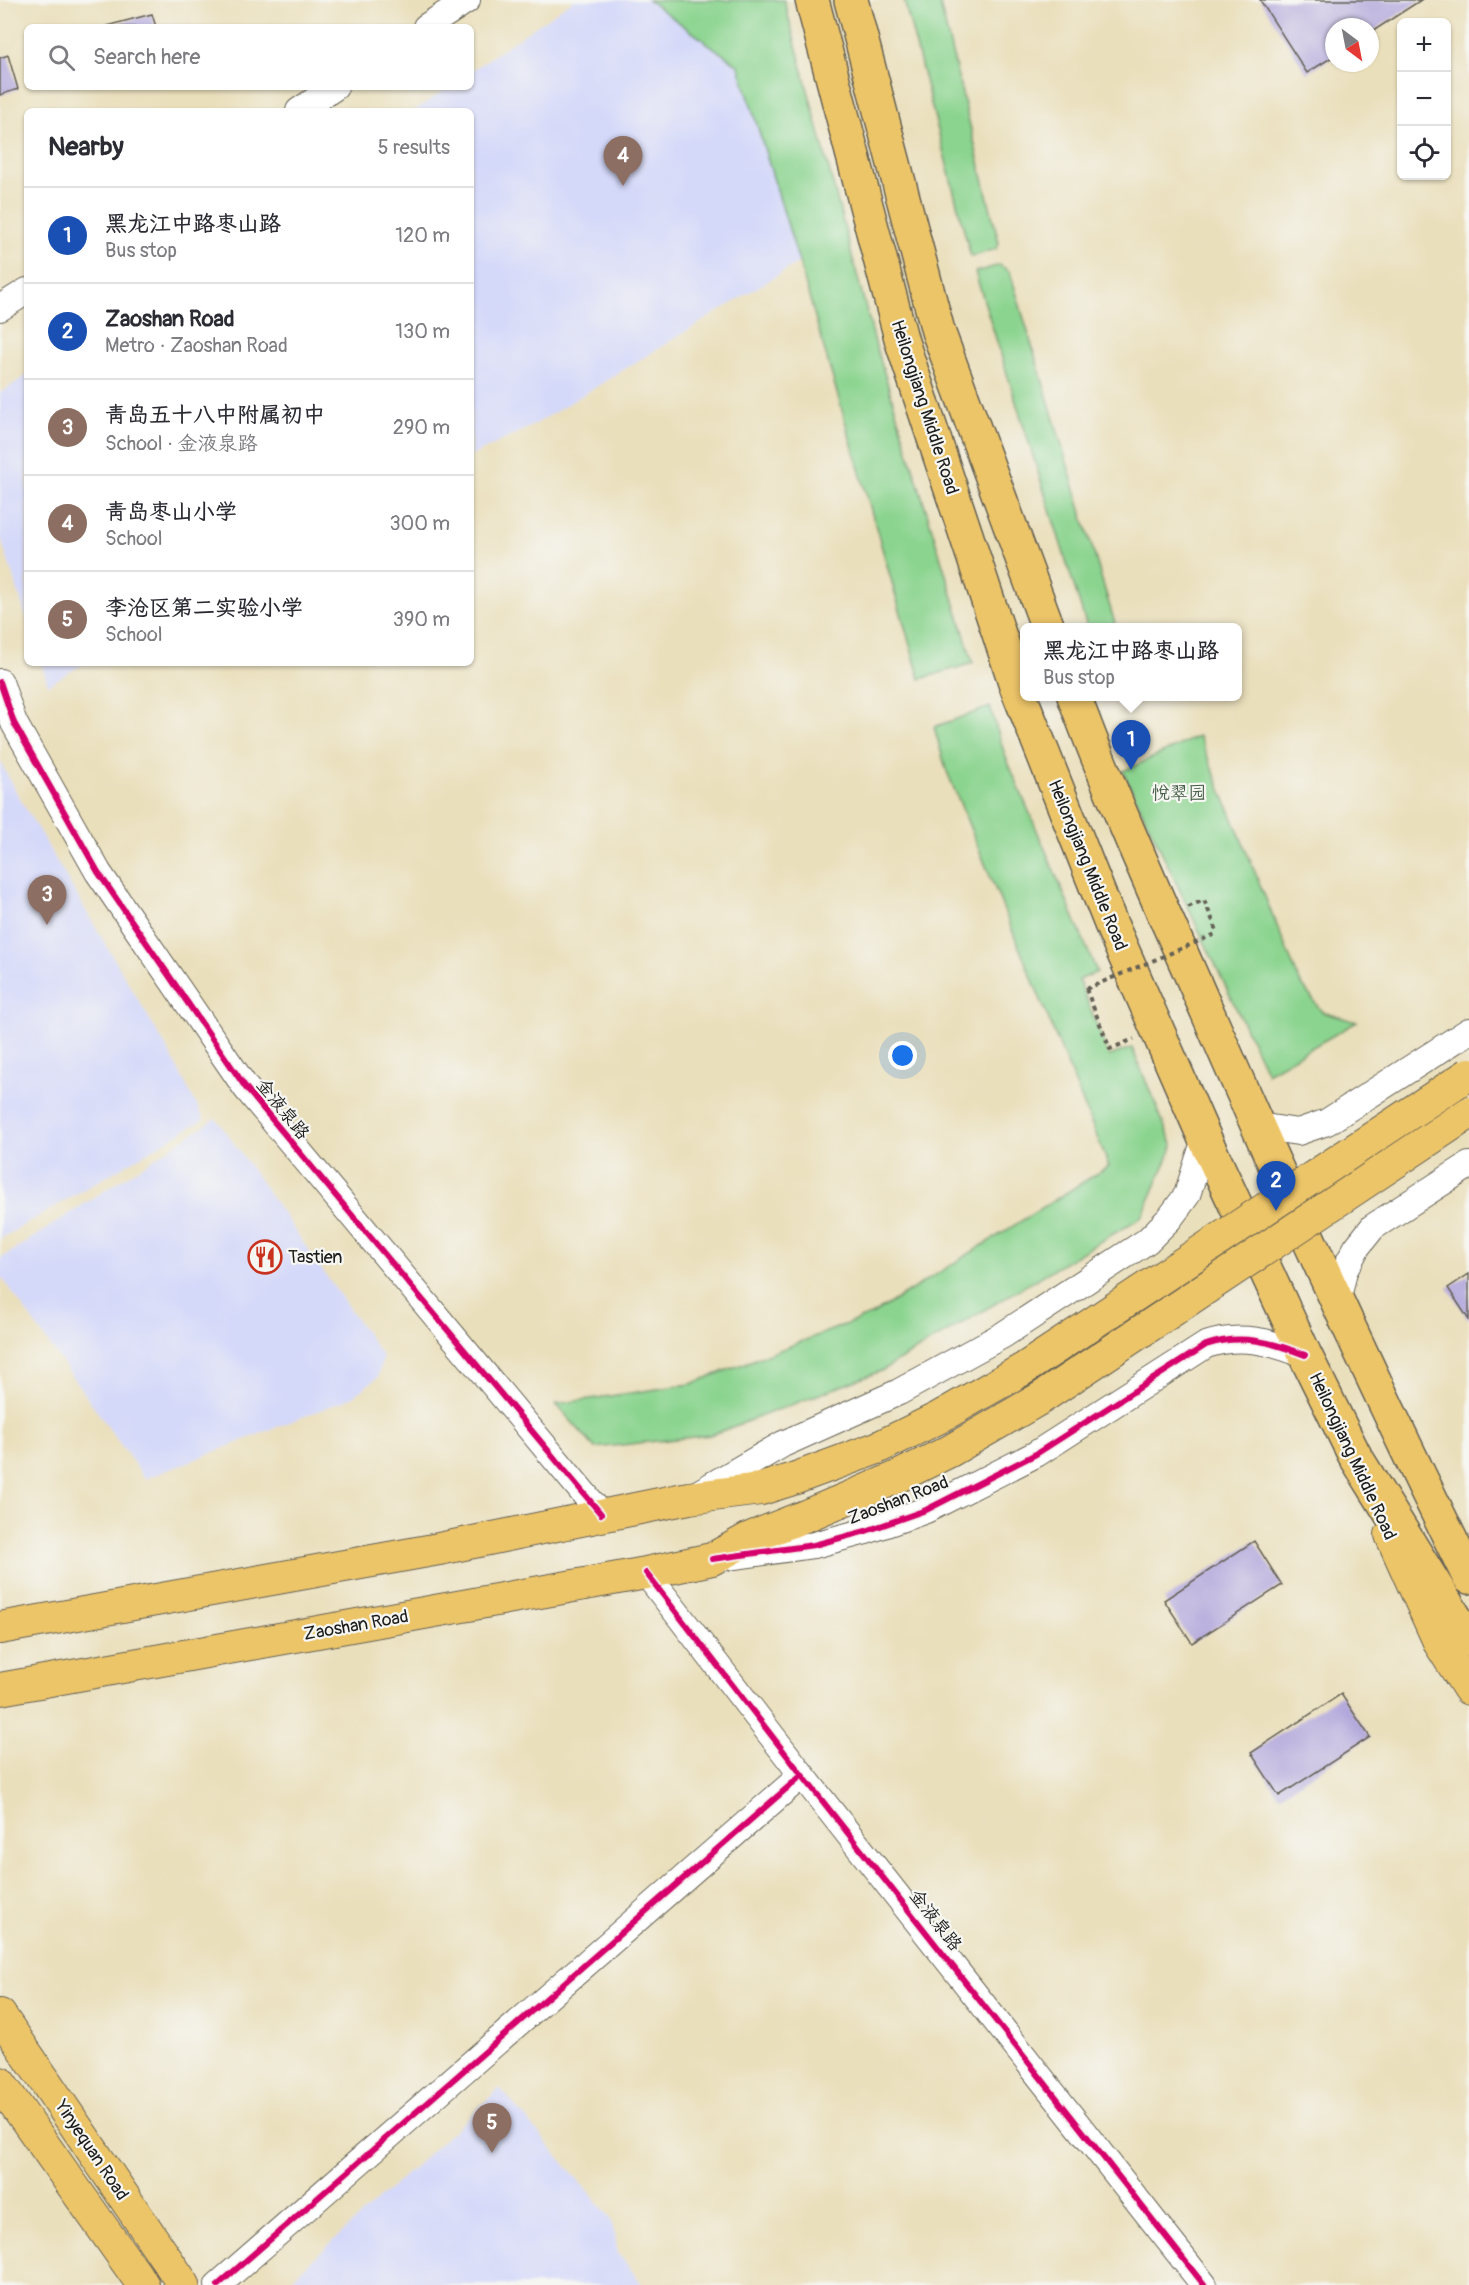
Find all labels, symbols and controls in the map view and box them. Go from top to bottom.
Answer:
north arrow [1325,18,1379,72]
map controls [1397,18,1451,180]
button: + [1397,18,1451,72]
search box [24,24,474,90]
icon: search [45,41,78,74]
text: Search here [93,43,200,71]
button: − [1397,72,1451,126]
button: locate [1397,126,1451,180]
text: Nearby [48,131,124,163]
text: 5 results [378,135,450,160]
pin: 4 [604,136,642,186]
text: 黑龙江中路枣山路 [105,210,281,238]
text: 1 [64,223,71,248]
text: 120 m [395,223,450,248]
text: Bus stop [105,238,177,263]
text: Zaoshan Road [105,305,235,333]
street label: Heilongjiang Middle Road [885,317,964,497]
text: 2 [62,319,73,344]
text: 130 m [395,319,450,344]
text: Metro · Zaoshan Road [105,333,288,358]
text: 青岛五十八中附属初中 [105,401,325,429]
text: 3 [62,415,73,440]
text: 290 m [393,415,450,440]
text: School · 金液泉路 [105,431,258,456]
text: 青岛枣山小学 [105,498,237,526]
text: 4 [62,511,73,536]
text: 300 m [389,511,450,536]
text: School [105,526,162,551]
text: 李沧区第二实验小学 [105,594,303,622]
text: 5 [62,607,73,632]
text: 390 m [393,607,450,632]
text: School [105,622,162,647]
popup [1020,623,1242,701]
text: 黑龙江中路枣山路 [1043,637,1219,665]
text: Bus stop [1043,665,1115,690]
pin: 1 [1112,720,1150,770]
street label: Heilongjiang Middle Road [1043,776,1132,954]
park label: 悦翠园 [1152,782,1206,805]
pin: 3 [28,876,66,925]
your location [888,1041,917,1070]
street label: 金液泉路 [251,1074,314,1145]
pin: 2 [1256,1162,1296,1211]
restaurant icon: Tastien [247,1239,283,1275]
place label: Tastien [288,1246,343,1269]
street label: Heilongjiang Middle Road [1304,1369,1401,1544]
street label: Zaoshan Road [845,1471,952,1530]
street label: Zaoshan Road [302,1605,410,1646]
street label: 金液泉路 [904,1885,967,1956]
street label: Yinyequan Road [49,2095,134,2205]
pin: 5 [472,2104,512,2153]

